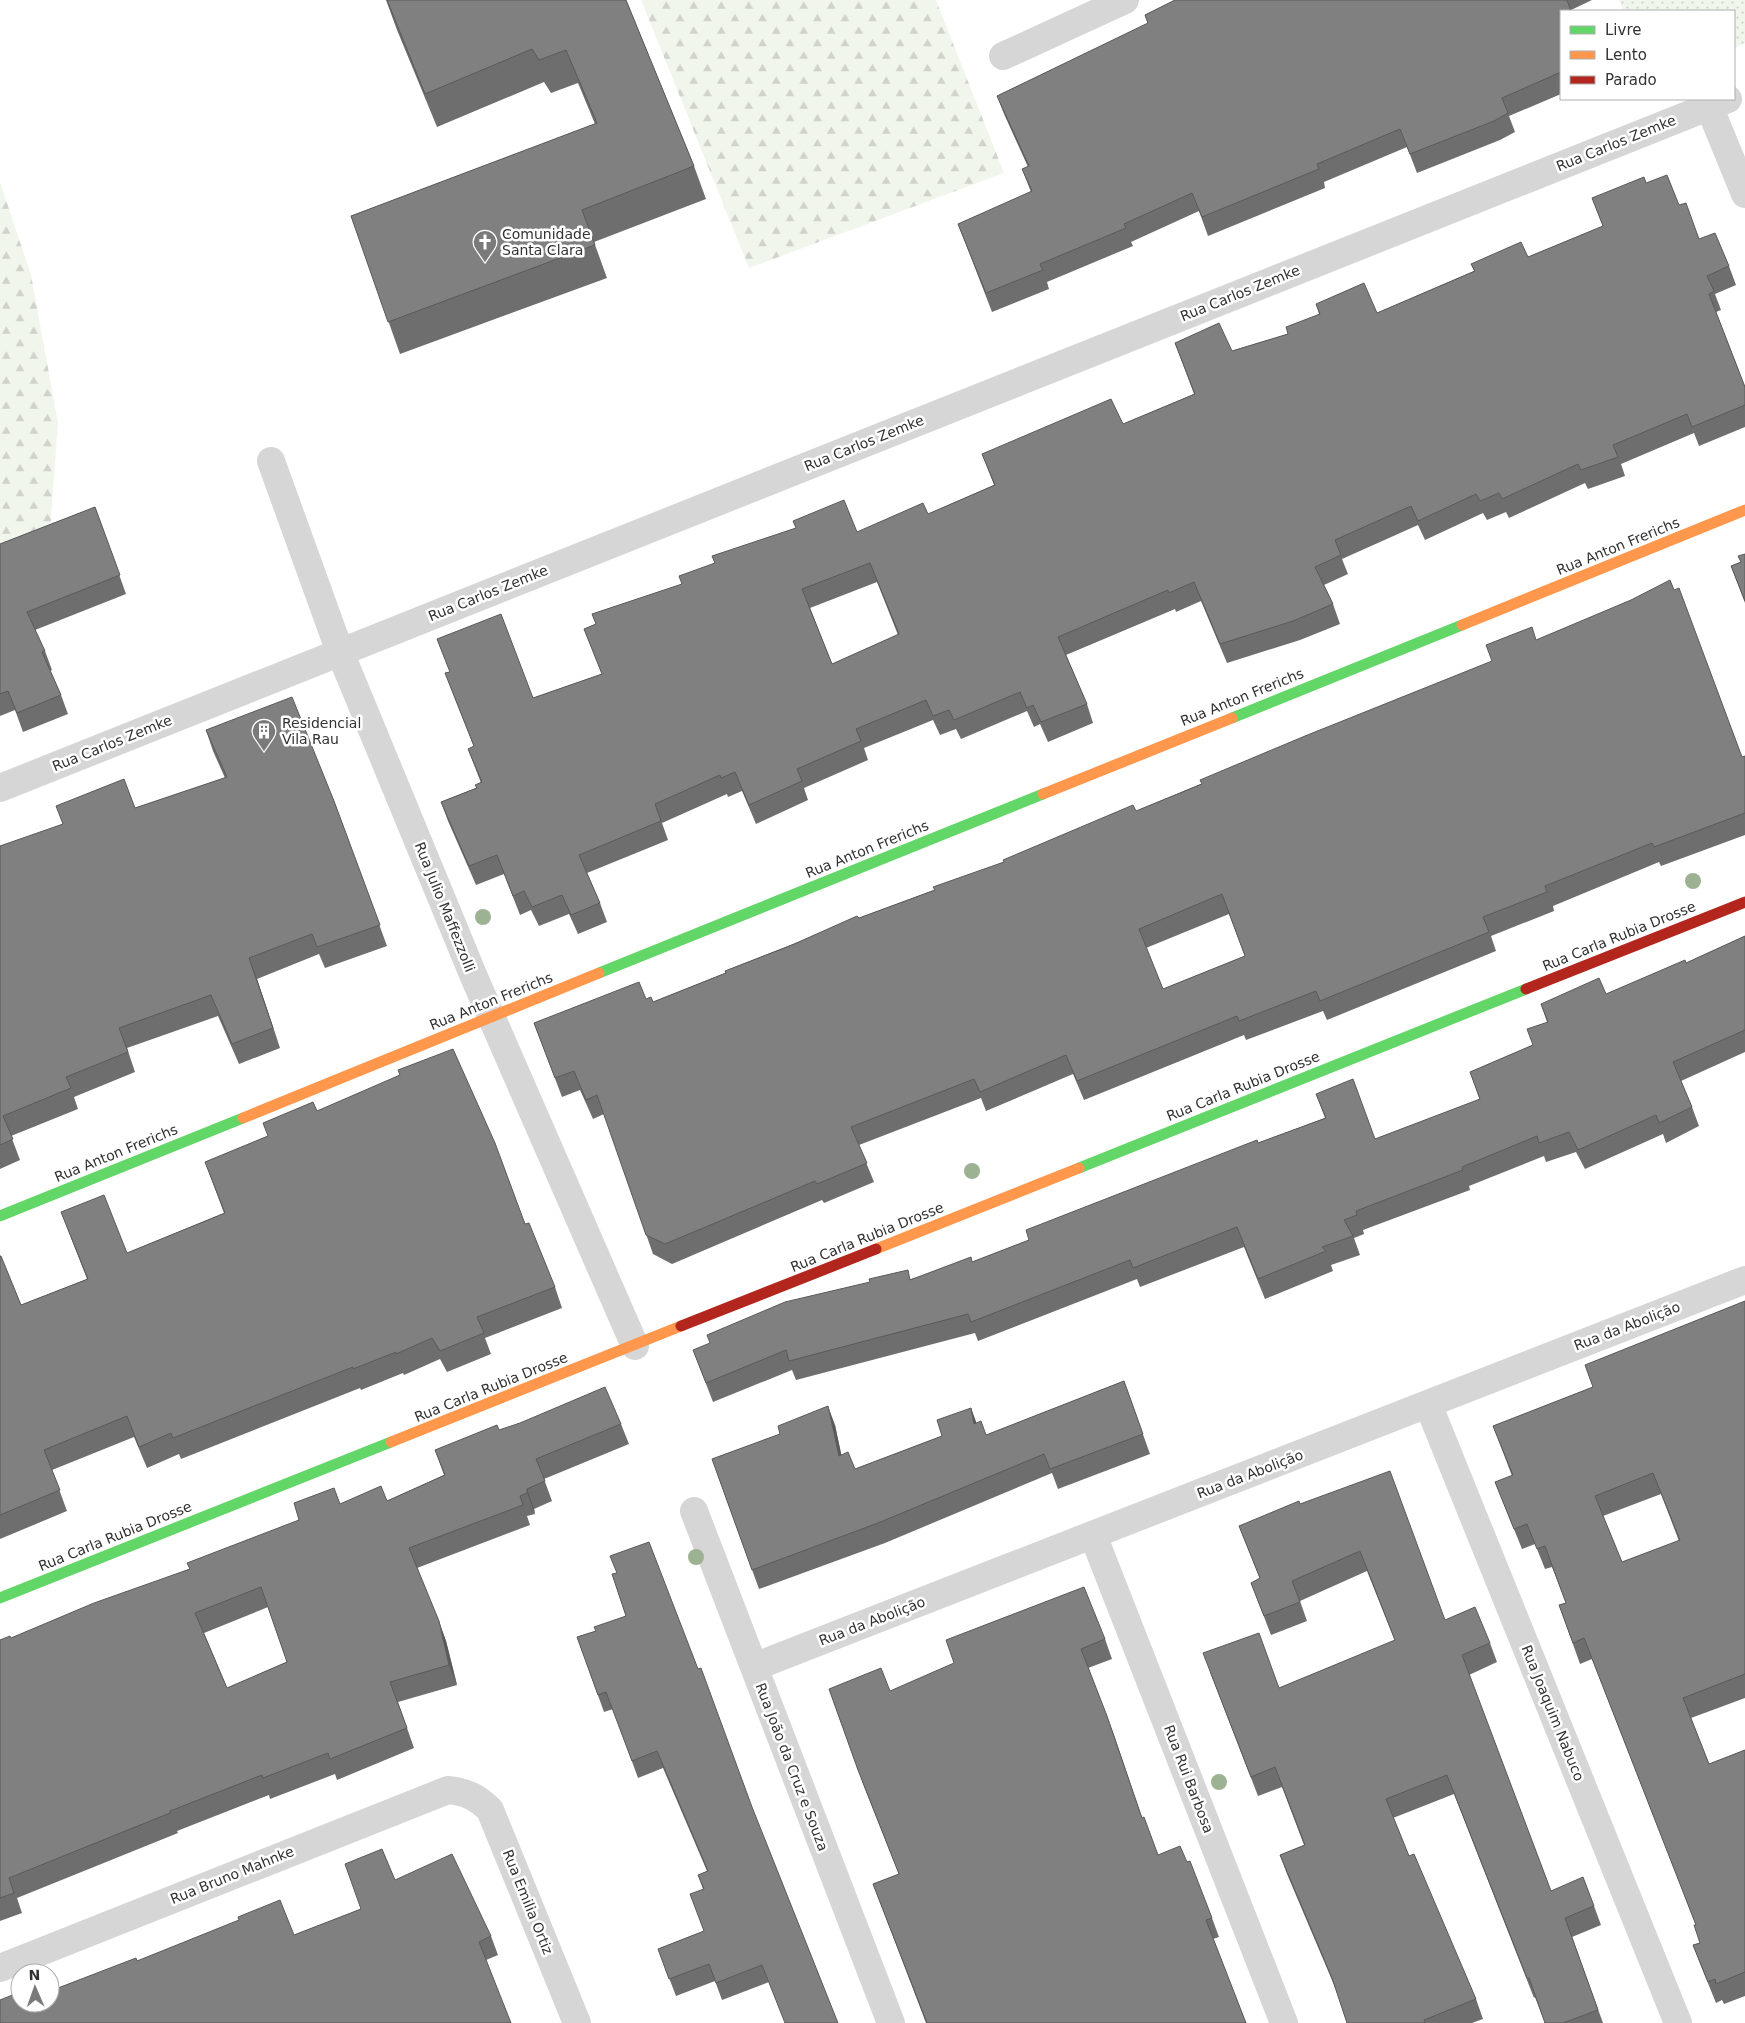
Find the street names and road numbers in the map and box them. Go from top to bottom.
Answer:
street label: Rua Carlos Zemke [1554,112,1678,174]
street label: Rua Carlos Zemke [1178,262,1302,324]
street label: Rua Carlos Zemke [802,412,926,474]
street label: Rua Anton Frerichs [1554,514,1682,578]
street label: Rua Carlos Zemke [426,562,550,624]
street label: Rua Anton Frerichs [1178,665,1306,729]
street label: Rua Carlos Zemke [50,712,174,774]
street label: Rua Anton Frerichs [803,817,931,881]
street label: Rua Julio Maffezzolli [412,840,478,974]
street label: Rua Carla Rubia Drosse [1540,898,1698,974]
street label: Rua Anton Frerichs [427,969,555,1033]
street label: Rua Carla Rubia Drosse [1164,1048,1322,1124]
street label: Rua Anton Frerichs [52,1121,180,1185]
street label: Rua Carla Rubia Drosse [788,1199,946,1275]
street label: Rua da Abolição [1572,1298,1682,1354]
street label: Rua Carla Rubia Drosse [412,1349,570,1425]
street label: Rua da Abolição [1195,1446,1305,1502]
street label: Rua Carla Rubia Drosse [36,1498,194,1574]
street label: Rua da Abolição [817,1593,927,1649]
street label: Rua Joaquim Nabuco [1518,1643,1588,1783]
street label: Rua João da Cruz e Souza [753,1681,831,1853]
street label: Rua Rui Barbosa [1161,1723,1217,1835]
street label: Rua Bruno Mahnke [168,1843,296,1907]
street label: Rua Emilia Ortiz [500,1847,556,1957]

